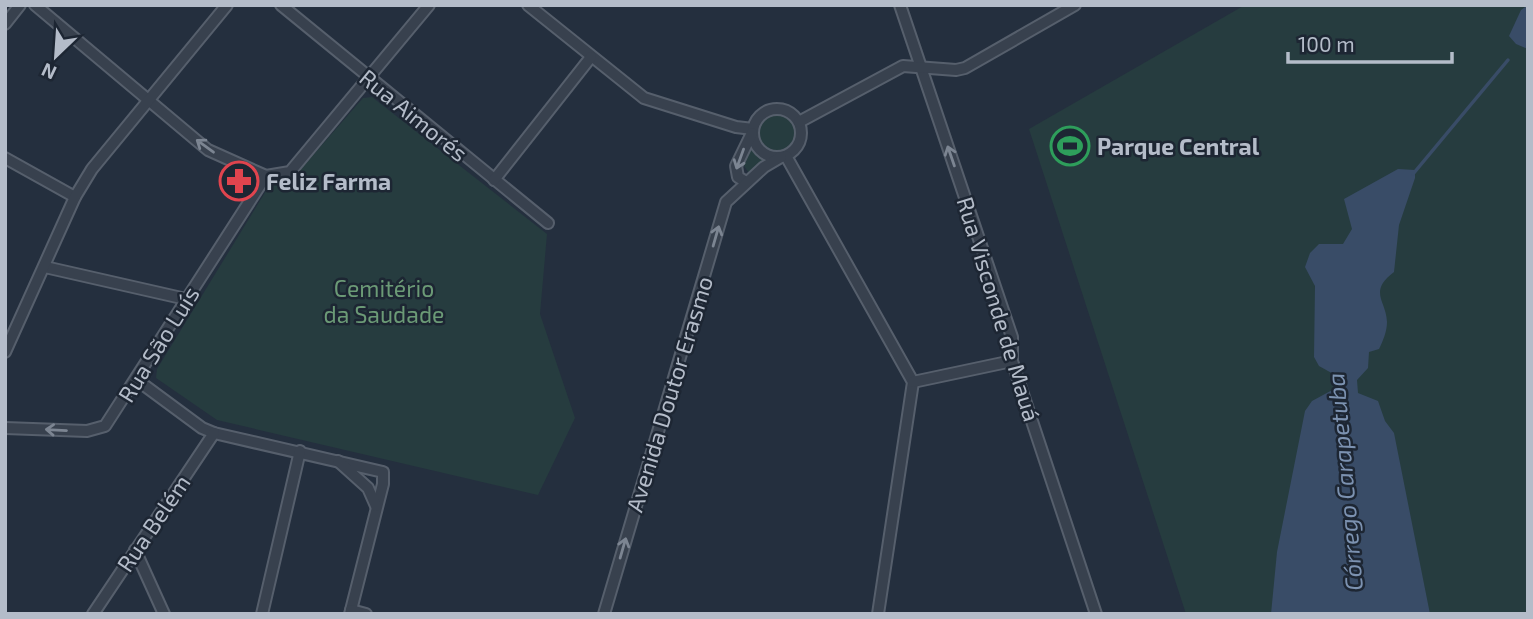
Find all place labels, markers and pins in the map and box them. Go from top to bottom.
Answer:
sports icon: Parque Central [1049,125,1091,167]
place label: Parque Central [1097,132,1260,160]
pharmacy icon: Feliz Farma [218,160,260,202]
place label: Feliz Farma [266,167,391,195]

